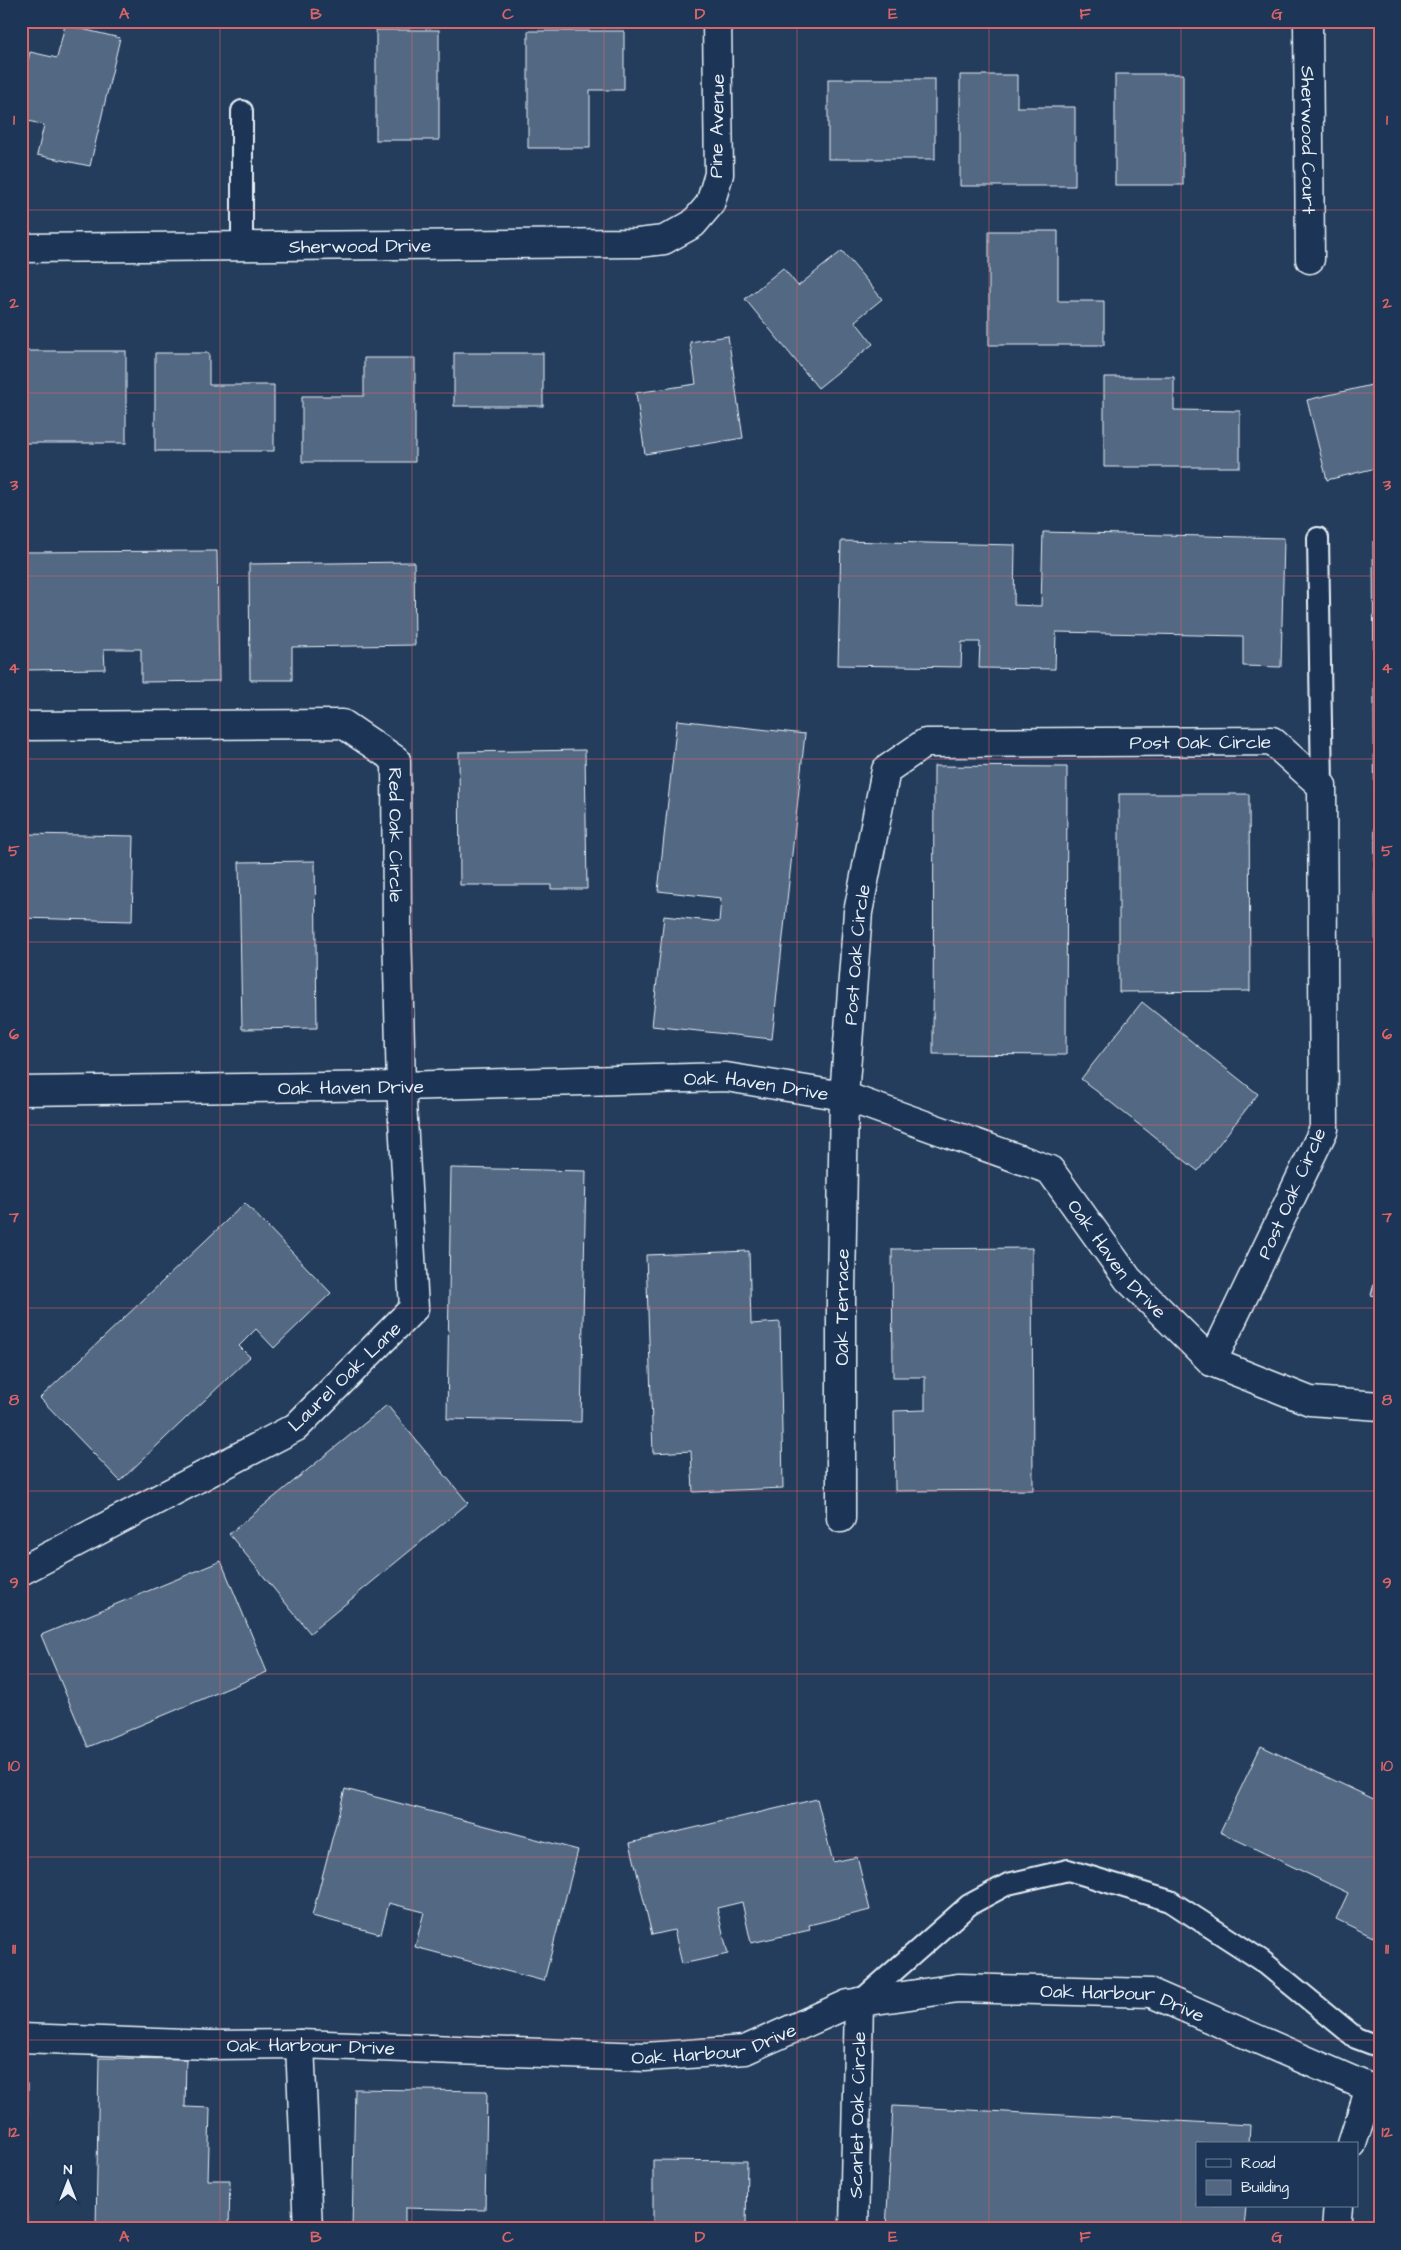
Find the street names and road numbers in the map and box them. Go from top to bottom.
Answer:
street label: Sherwood Court [1293,66,1322,215]
street label: Pine Avenue [703,74,732,178]
street label: Sherwood Drive [289,233,431,261]
street label: Post Oak Circle [1129,729,1271,757]
street label: Red Oak Circle [381,767,409,903]
street label: Post Oak Circle [837,882,878,1026]
street label: Oak Haven Drive [684,1065,830,1108]
street label: Oak Haven Drive [278,1073,424,1103]
street label: Post Oak Circle [1251,1124,1333,1264]
street label: Oak Haven Drive [1060,1194,1172,1325]
street label: Oak Terrace [829,1248,857,1365]
street label: Laurel Oak Lane [282,1316,408,1438]
street label: Oak Harbour Drive [1040,1978,1209,2030]
street label: Oak Harbour Drive [631,2017,801,2072]
street label: Scarlet Oak Circle [843,2031,873,2199]
street label: Oak Harbour Drive [227,2032,395,2063]

